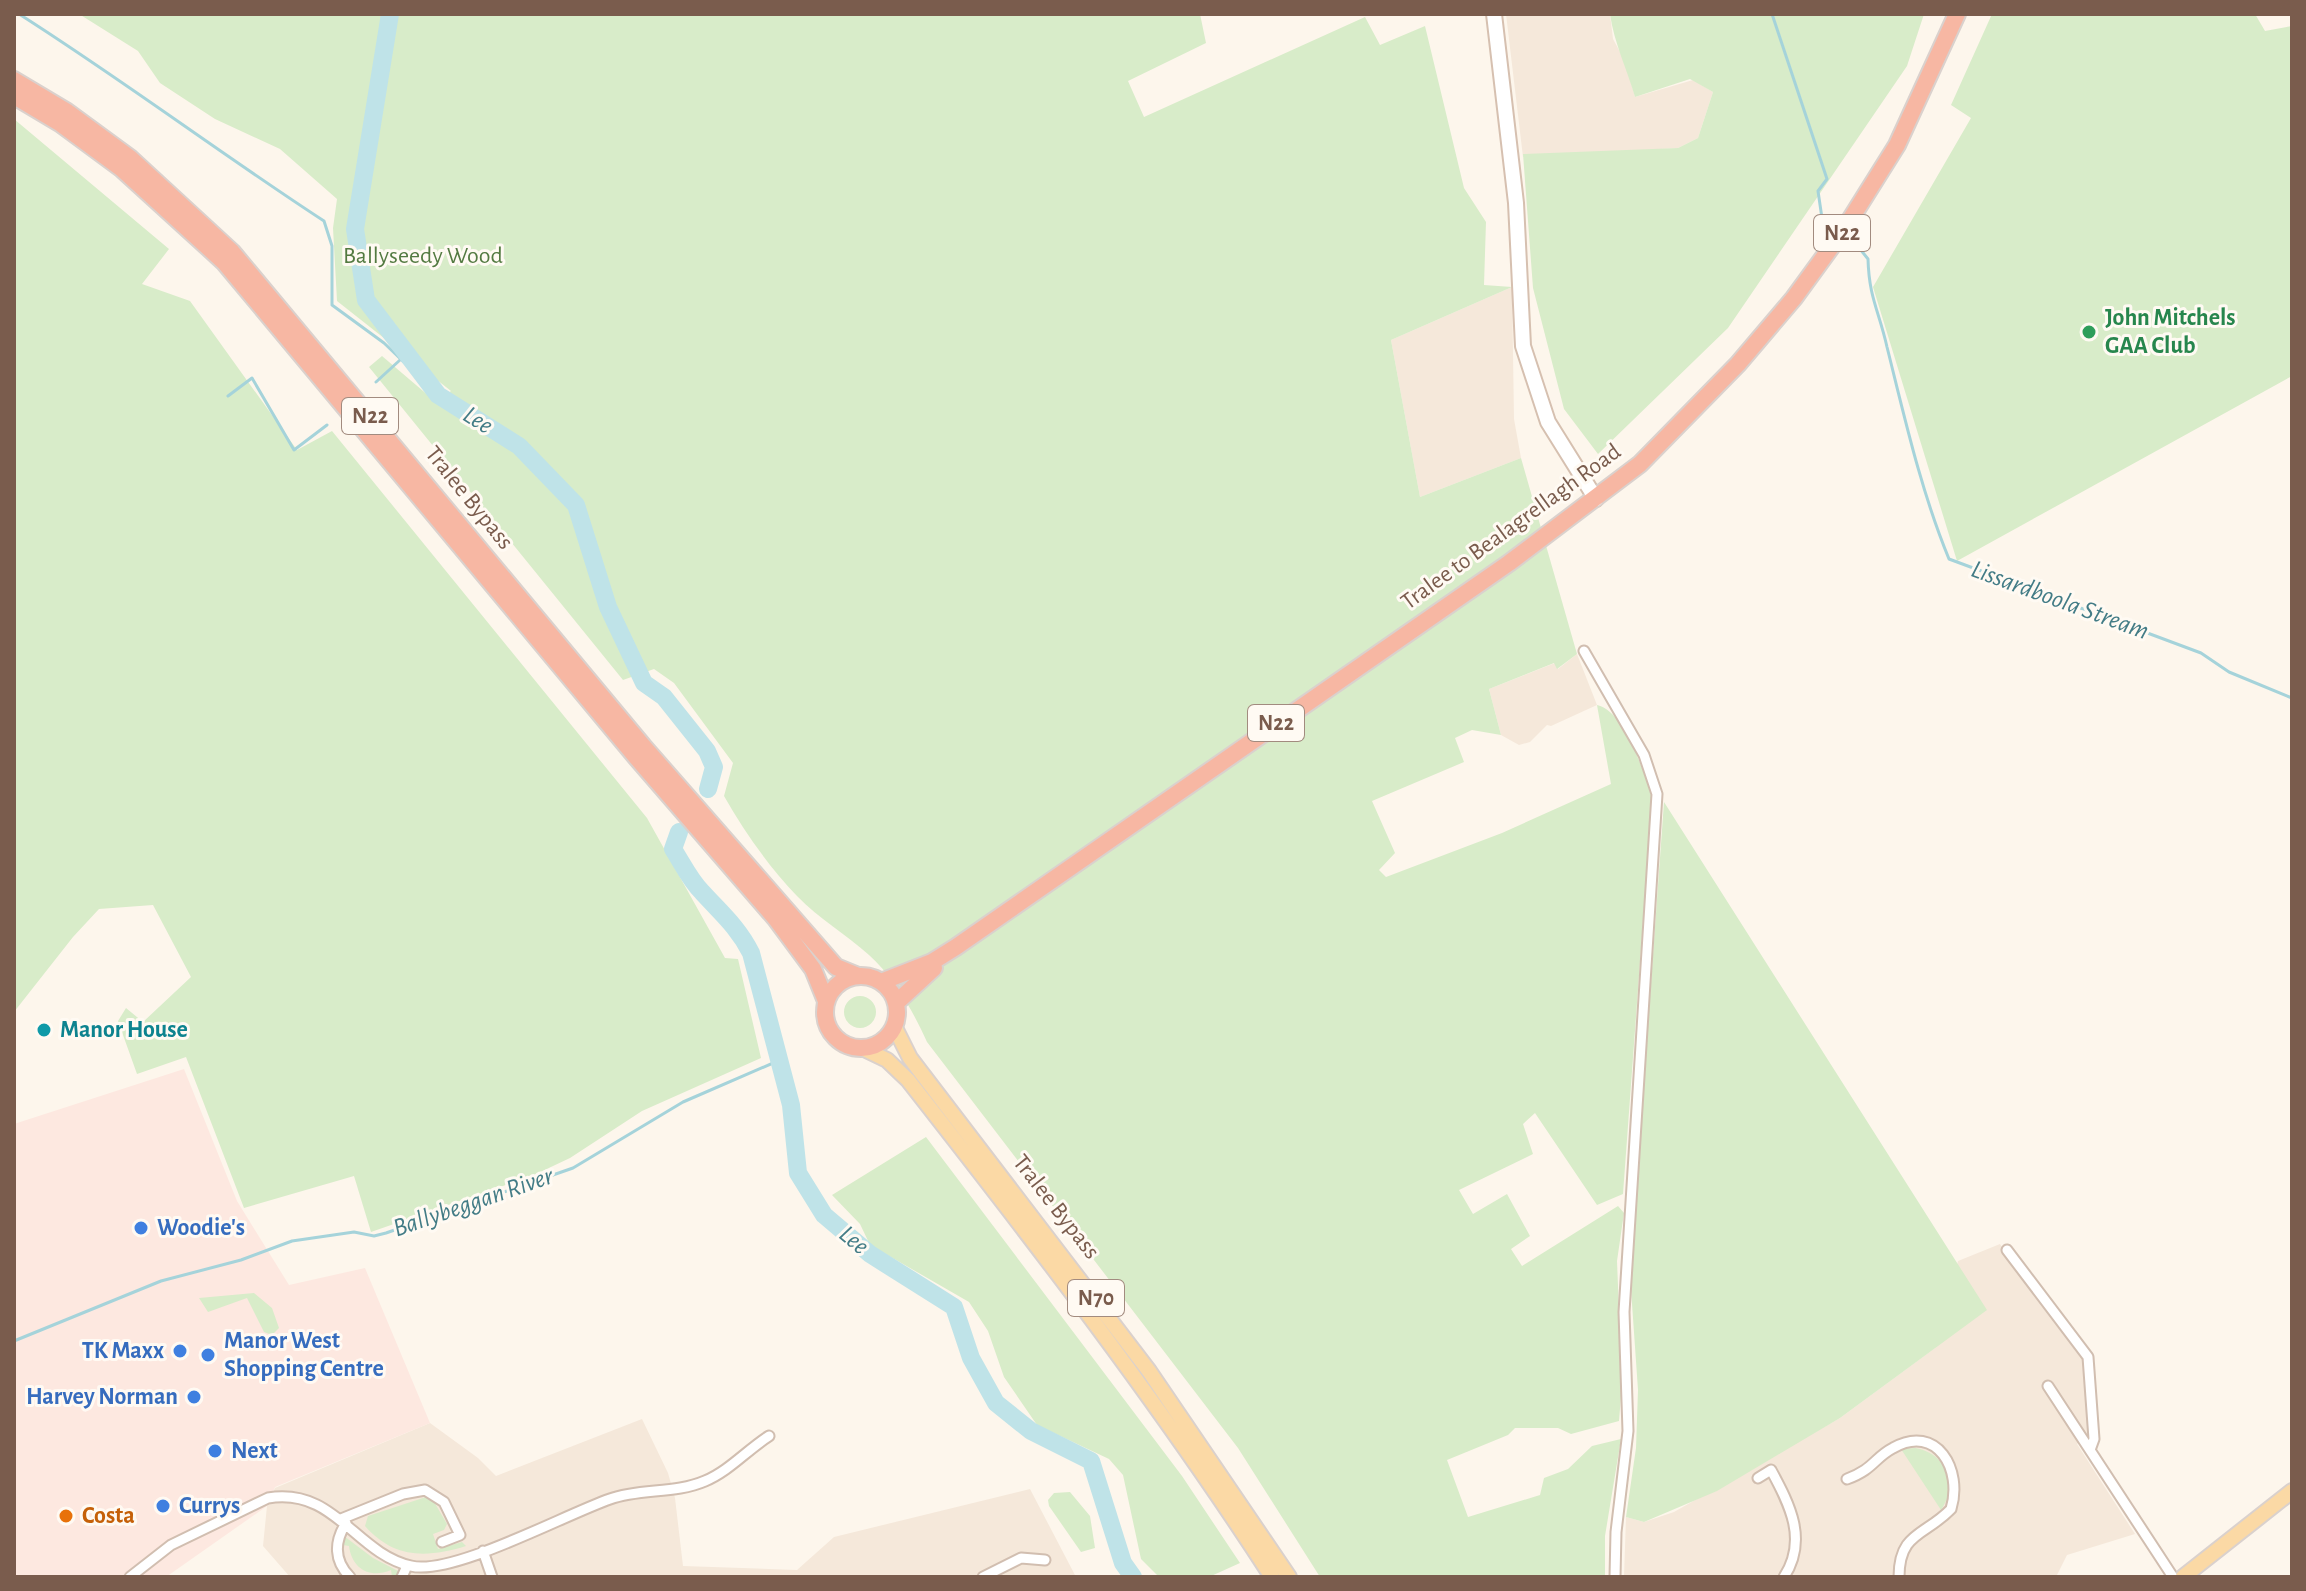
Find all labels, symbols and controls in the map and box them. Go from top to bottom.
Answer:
road number: N22 [1814,215,1870,251]
park label: Ballyseedy Wood [343,244,503,268]
place label: John Mitchels GAA Club [2105,306,2235,358]
marker: John Mitchels GAA Club [2080,323,2098,341]
road number: N22 [342,398,398,434]
water label: Lee [459,401,498,439]
street label: Tralee to Bealagrellagh Road [1397,439,1625,615]
street label: Tralee Bypass [420,442,518,554]
water label: Lissardboola Stream [1968,556,2152,644]
road number: N22 [1248,705,1304,741]
place label: Manor House [60,1018,188,1042]
marker: Manor House [35,1021,53,1039]
street label: Tralee Bypass [1008,1150,1104,1264]
water label: Ballybeggan River [390,1162,558,1242]
place label: Woodie's [157,1216,245,1240]
marker: Woodie's [132,1219,150,1237]
water label: Lee [834,1221,874,1260]
road number: N70 [1068,1280,1124,1316]
place label: Manor West Shopping Centre [224,1329,384,1381]
place label: TK Maxx [82,1339,164,1363]
marker: TK Maxx [171,1342,189,1360]
marker: Manor West Shopping Centre [199,1346,217,1364]
place label: Harvey Norman [26,1385,178,1409]
marker: Harvey Norman [185,1388,203,1406]
place label: Next [231,1439,278,1463]
marker: Next [206,1442,224,1460]
place label: Currys [179,1494,240,1518]
marker: Currys [154,1497,172,1515]
place label: Costa [82,1504,135,1528]
marker: Costa [57,1507,75,1525]

